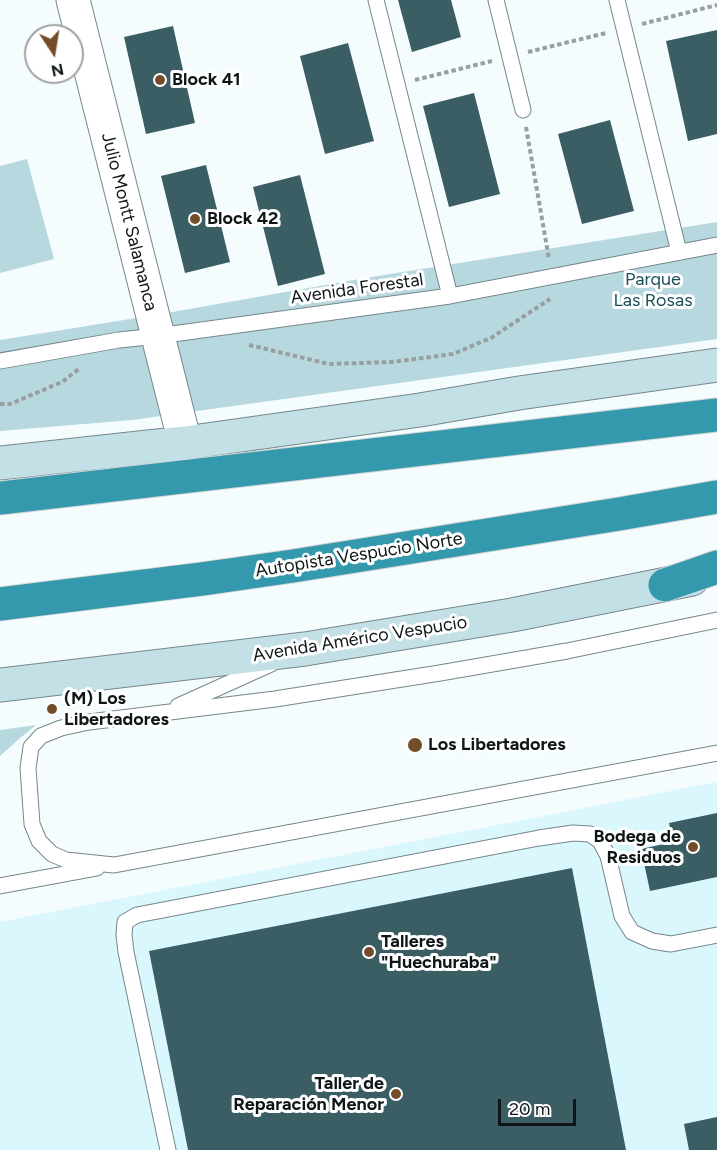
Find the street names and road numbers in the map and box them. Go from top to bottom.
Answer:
street label: Julio Montt Salamanca [96,131,162,313]
street label: Avenida Forestal [289,269,425,309]
street label: Autopista Vespucio Norte [254,528,464,582]
street label: Avenida Américo Vespucio [251,611,469,667]

